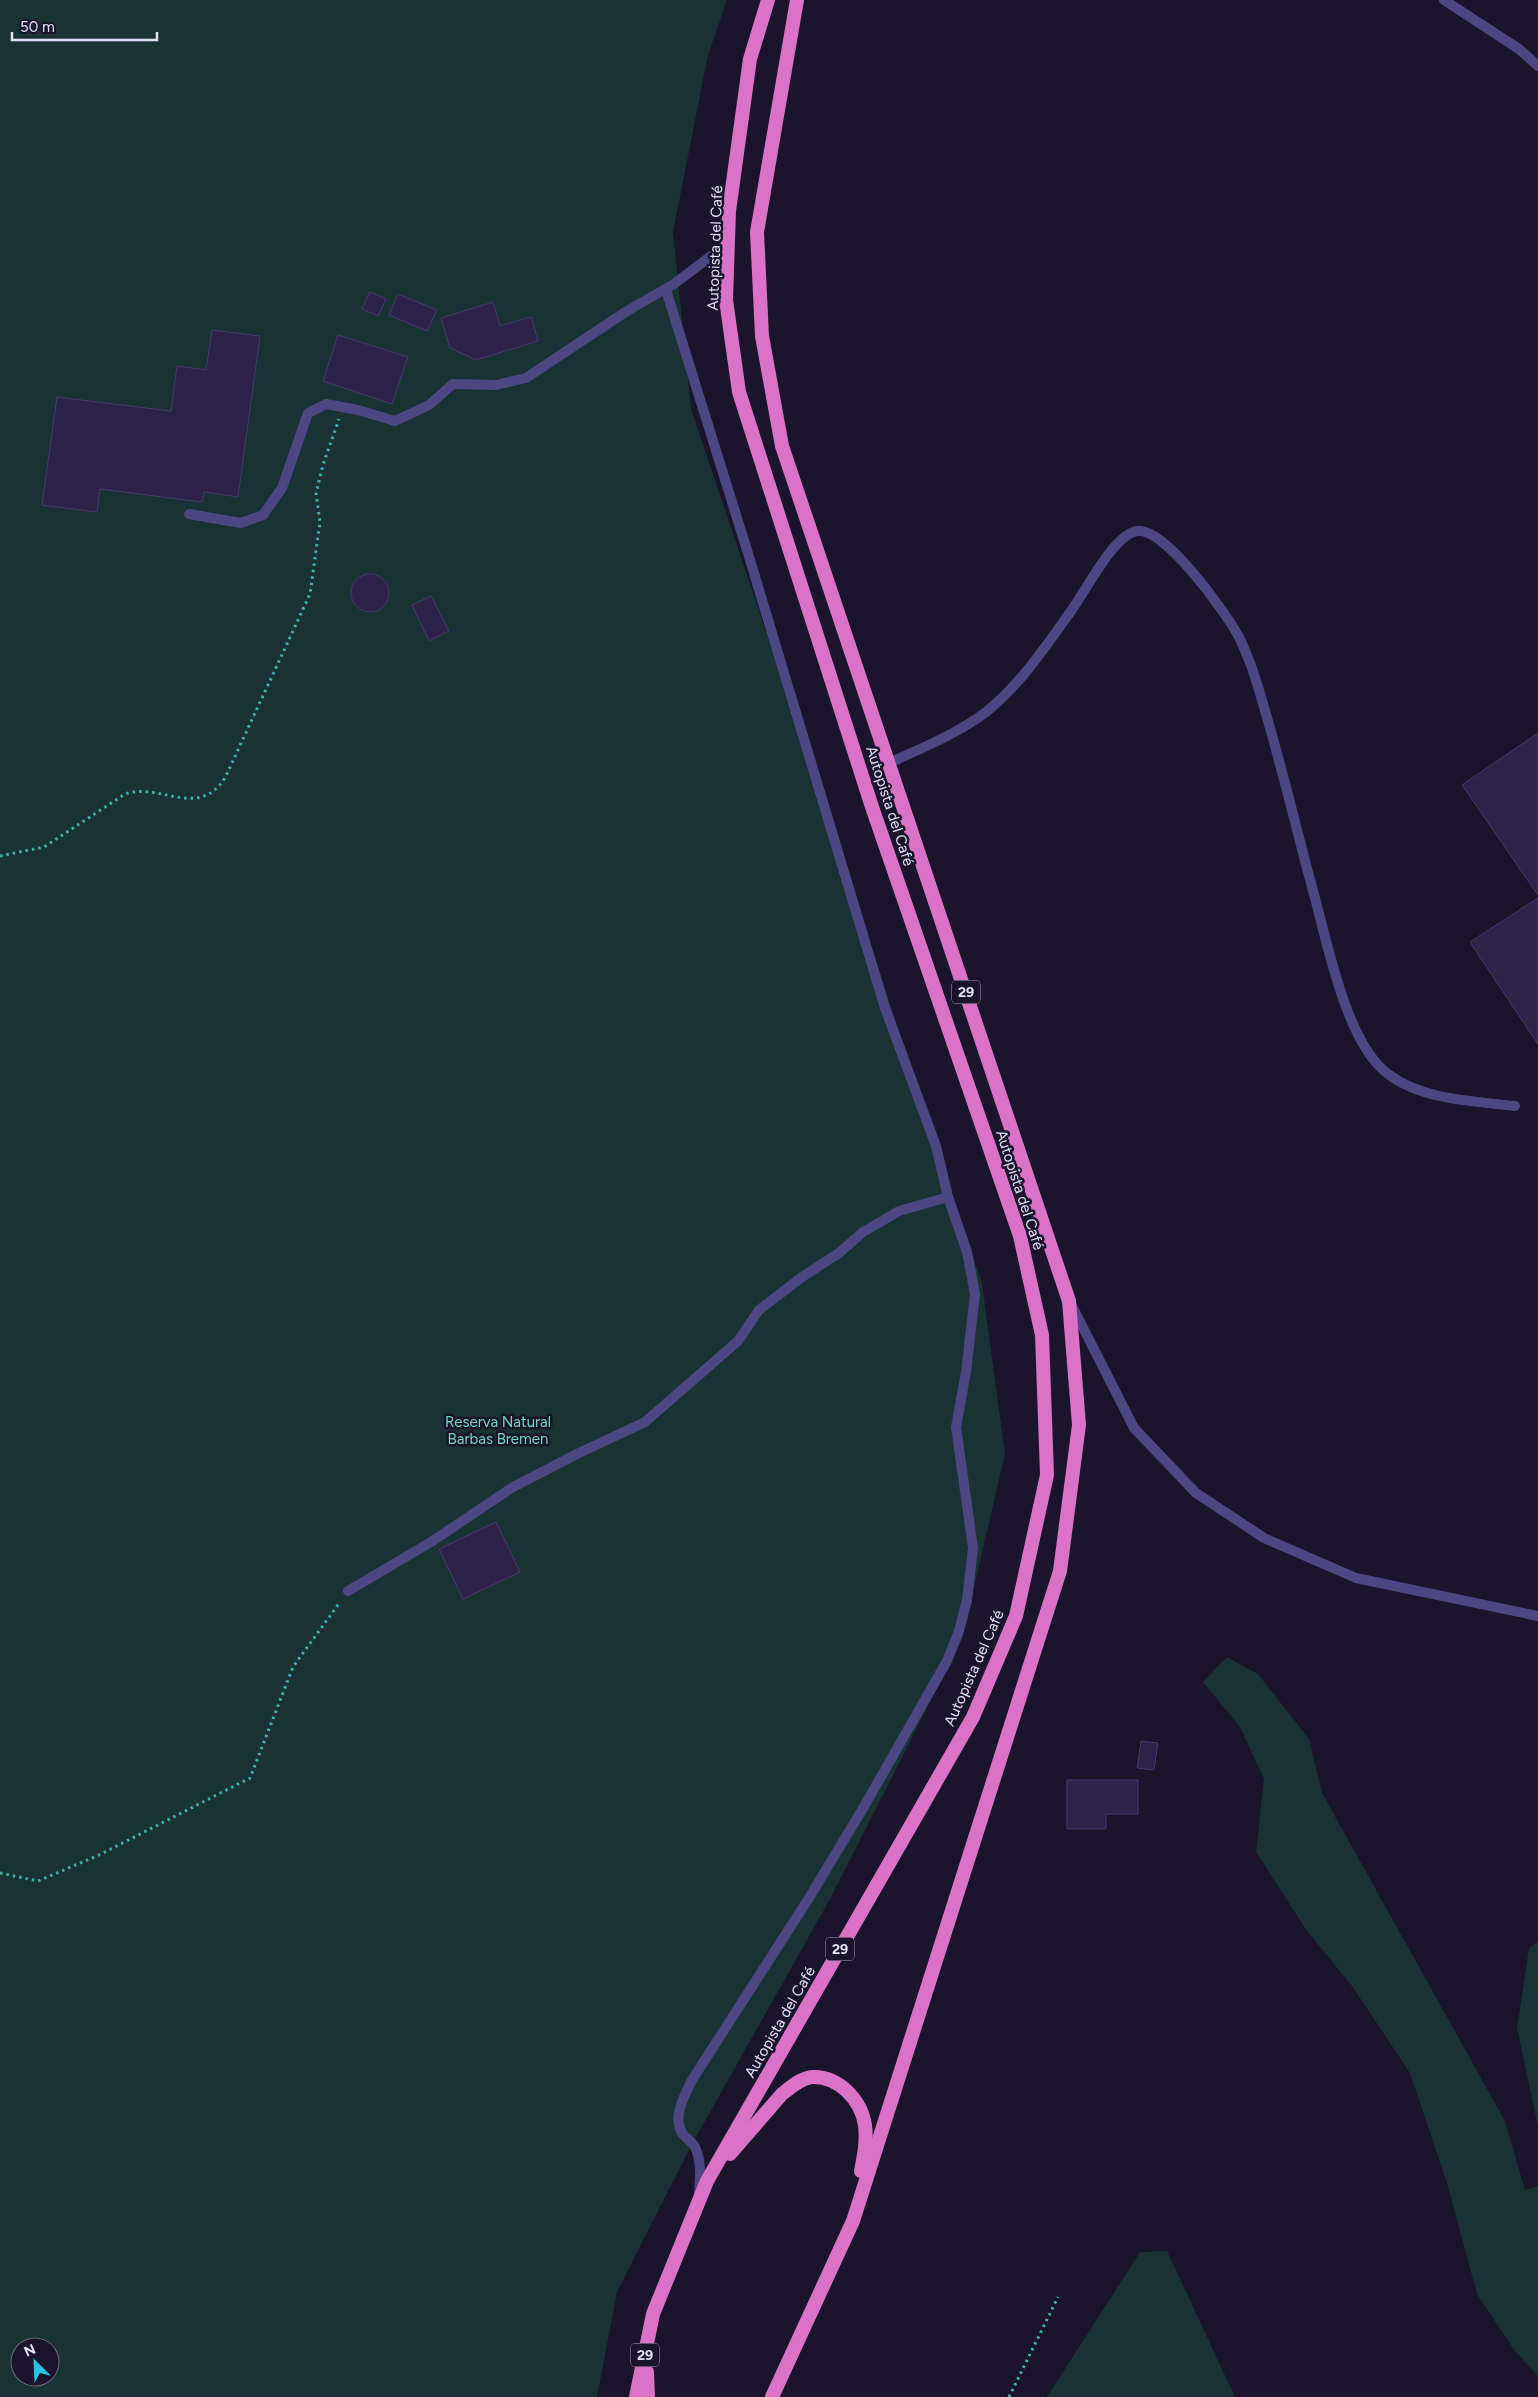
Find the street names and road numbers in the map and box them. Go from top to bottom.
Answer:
street label: Autopista del Café [704,185,726,311]
street label: Autopista del Café [862,744,918,868]
road number: 29 [952,980,980,1004]
street label: Autopista del Café [992,1128,1048,1252]
street label: Autopista del Café [940,1607,1008,1729]
road number: 29 [826,1938,854,1960]
street label: Autopista del Café [741,1963,819,2081]
road number: 29 [631,2344,659,2366]

